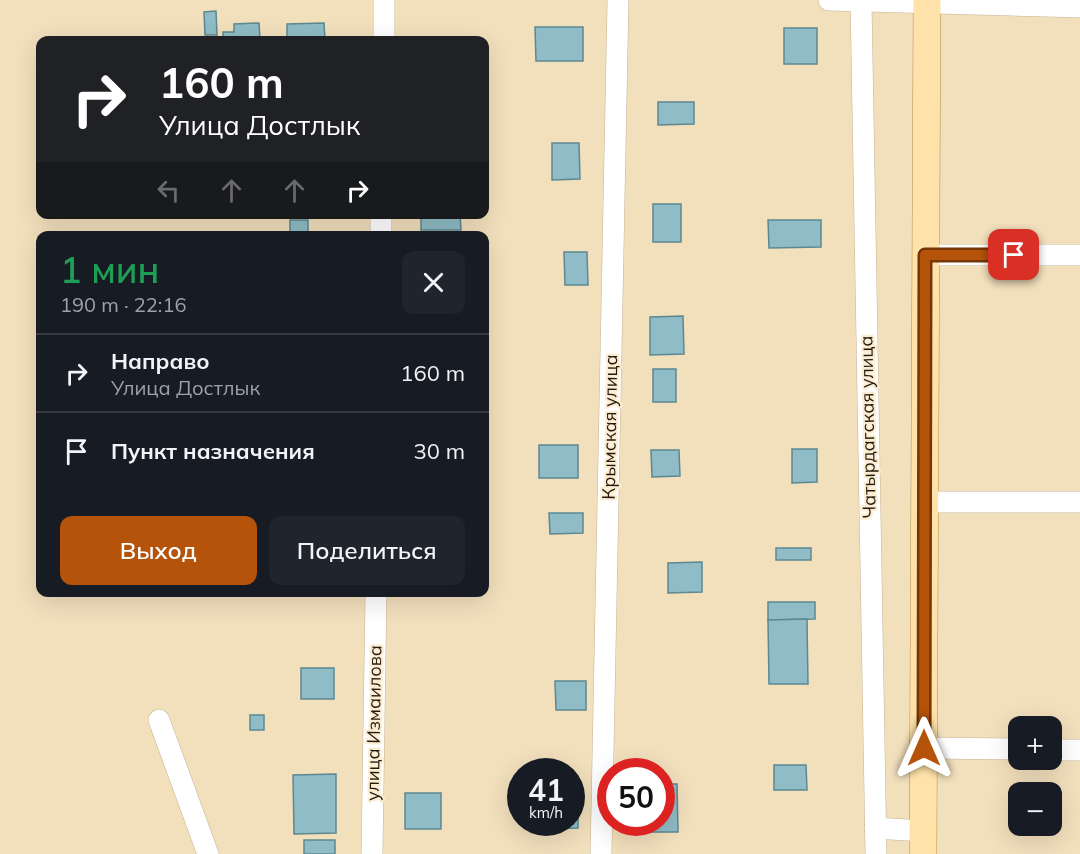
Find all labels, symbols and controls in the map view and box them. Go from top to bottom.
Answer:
text: 160 m [159,56,284,109]
icon: right [60,60,138,138]
text: Улица Достлык [159,108,360,142]
icon: left [152,174,185,207]
icon: ahead [215,174,248,207]
icon: ahead [278,174,311,207]
icon: right [341,174,374,207]
pin [988,229,1039,280]
icon: arrive [997,238,1030,271]
text: 1 мин [60,247,159,292]
button: close [402,251,465,314]
text: 190 m · 22:16 [60,292,186,317]
street label: Чатырдагская улица [854,335,881,519]
text: Направо [111,347,209,375]
street label: Крымская улица [597,354,622,500]
icon: right [60,357,93,390]
text: 160 m [400,359,465,387]
text: Улица Достлык [111,375,260,400]
icon: arrive [60,435,93,468]
text: Пункт назначения [111,437,315,465]
text: 30 m [414,437,465,465]
button: Выход [60,516,257,585]
button: Поделиться [269,516,465,585]
street label: улица Измаилова [361,645,386,801]
position arrow [892,716,956,780]
map controls [1008,716,1062,836]
button: + [1008,716,1062,770]
speed limit sign: 50 [597,758,675,836]
text: 41 [528,771,564,809]
button: − [1008,782,1062,836]
text: km/h [529,803,563,822]

